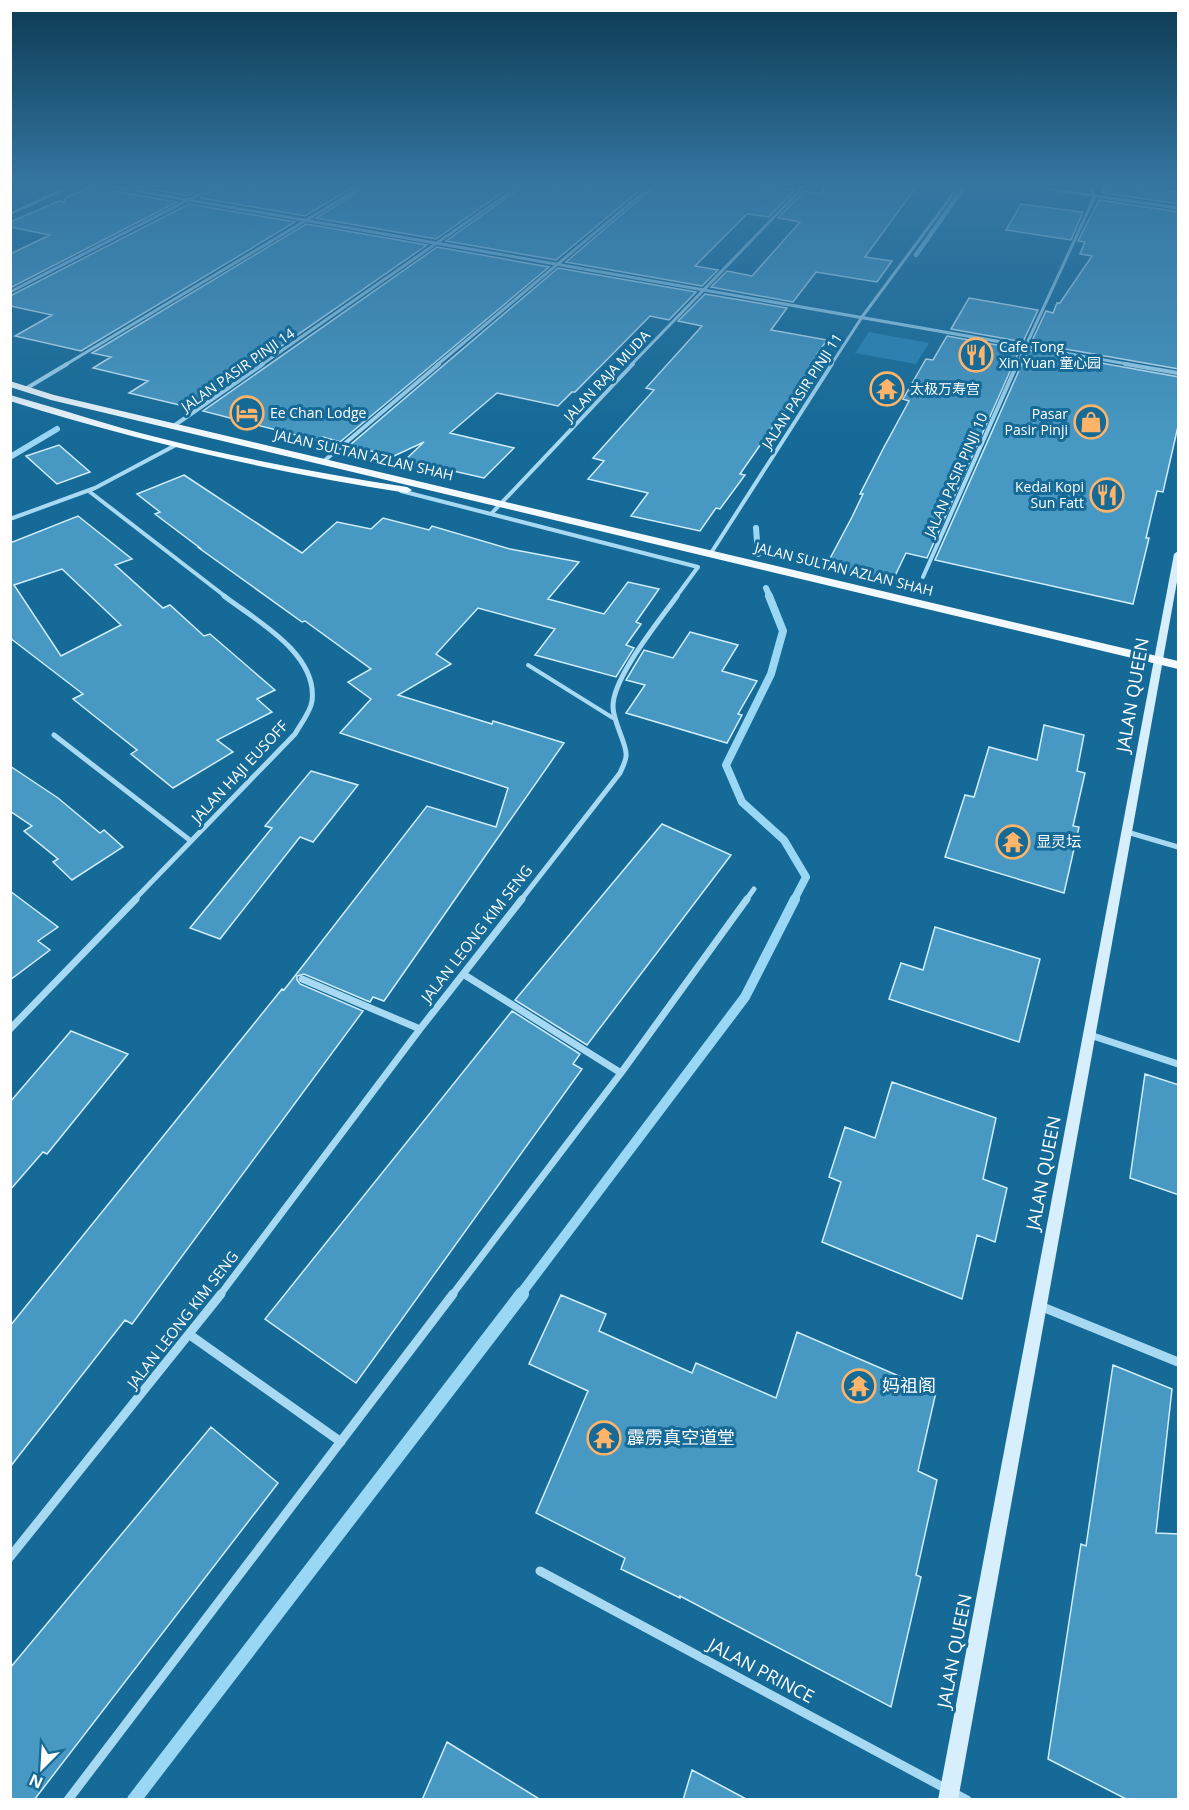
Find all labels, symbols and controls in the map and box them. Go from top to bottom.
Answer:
street label: JALAN PASIR PINJI 14 [176,323,298,417]
street label: JALAN RAJA MUDA [558,326,654,427]
street label: JALAN PASIR PINJI 11 [756,329,846,454]
restaurant icon: Cafe Tong Xin Yuan 童心园 [958,337,994,373]
place label: Cafe Tong Xin Yuan 童心园 [999,337,1101,372]
temple icon: 太极万寿宫 [869,371,905,407]
place label: 太极万寿宫 [910,379,980,398]
hotel icon: Ee Chan Lodge [229,395,265,431]
place label: Ee Chan Lodge [270,403,367,422]
place label: Pasar Pasir Pinji [1005,404,1068,439]
shop icon: Pasar Pasir Pinji [1073,404,1109,440]
street label: JALAN PASIR PINJI 10 [919,410,992,542]
street label: JALAN SULTAN AZLAN SHAH [271,424,456,484]
place label: Kedai Kopi Sun Fatt [1015,477,1084,512]
restaurant icon: Kedai Kopi Sun Fatt [1089,477,1125,513]
street label: JALAN SULTAN AZLAN SHAH [751,537,935,600]
street label: JALAN QUEEN [1110,636,1154,756]
street label: JALAN HAJI EUSOFF [185,716,292,828]
temple icon: 显灵坛 [995,824,1031,860]
place label: 显灵坛 [1036,831,1081,851]
street label: JALAN LEONG KIM SENG [415,860,536,1008]
street label: JALAN QUEEN [1020,1114,1066,1234]
street label: JALAN LEONG KIM SENG [121,1246,242,1394]
temple icon: 妈祖阁 [841,1368,877,1404]
place label: 妈祖阁 [882,1373,936,1397]
temple icon: 霹雳真空道堂 [586,1420,622,1456]
place label: 霹雳真空道堂 [627,1425,735,1449]
street label: JALAN QUEEN [931,1592,977,1712]
street label: JALAN PRINCE [702,1631,819,1708]
north arrow [12,1738,72,1798]
text: N [25,1769,46,1794]

